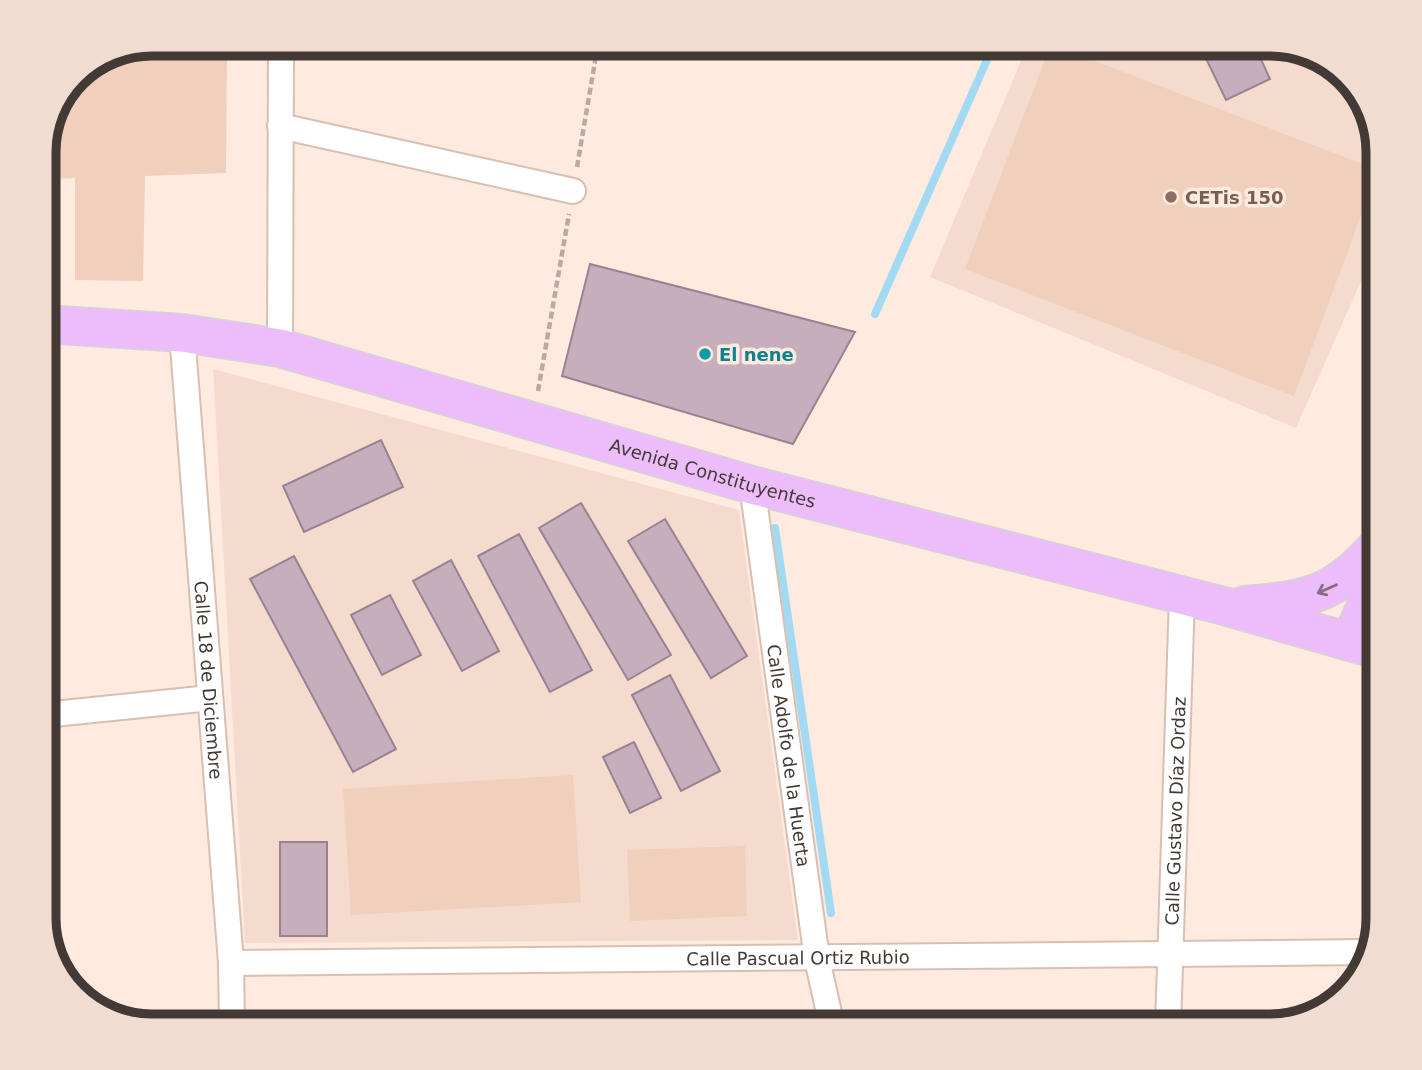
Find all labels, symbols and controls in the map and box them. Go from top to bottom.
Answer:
place label: CETis 150 [1185,187,1284,208]
marker: CETis 150 [1163,189,1179,205]
place label: El nene [719,344,794,365]
marker: El nene [697,346,713,362]
street label: Avenida Constituyentes [607,434,818,511]
street label: Calle 18 de Diciembre [191,580,227,780]
one-way arrow [1317,583,1338,596]
street label: Calle Adolfo de la Huerta [763,643,815,868]
street label: Calle Gustavo Díaz Ordaz [1161,696,1189,926]
street label: Calle Pascual Ortiz Rubio [686,946,910,969]

